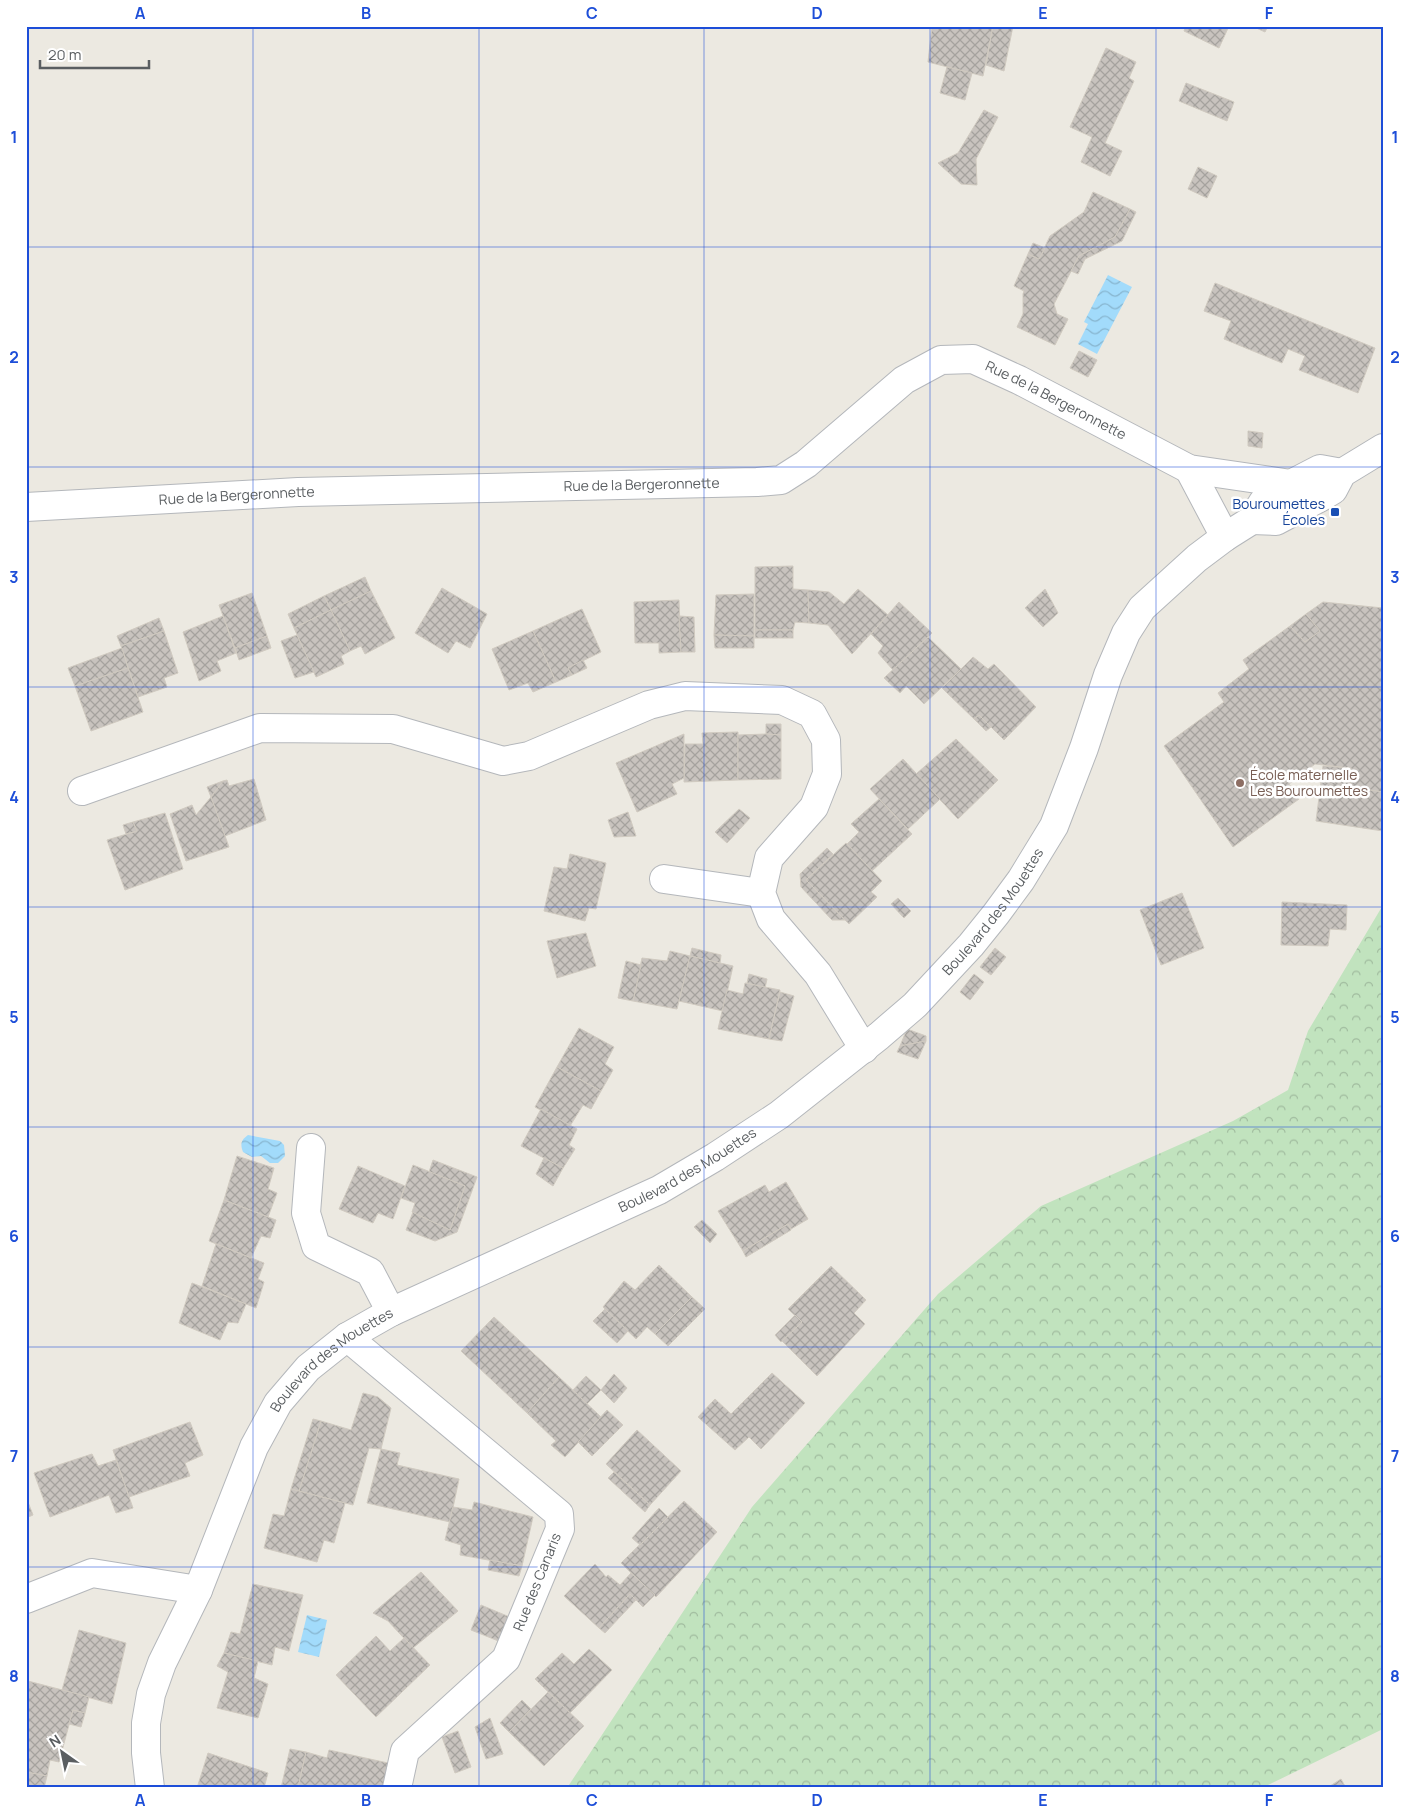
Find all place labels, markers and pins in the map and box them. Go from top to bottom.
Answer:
place label: Bouroumettes Écoles [1232,494,1325,529]
marker: Bouroumettes Écoles [1329,506,1341,518]
place label: École maternelle Les Bouroumettes [1250,765,1368,800]
marker: École maternelle Les Bouroumettes [1234,777,1246,789]

